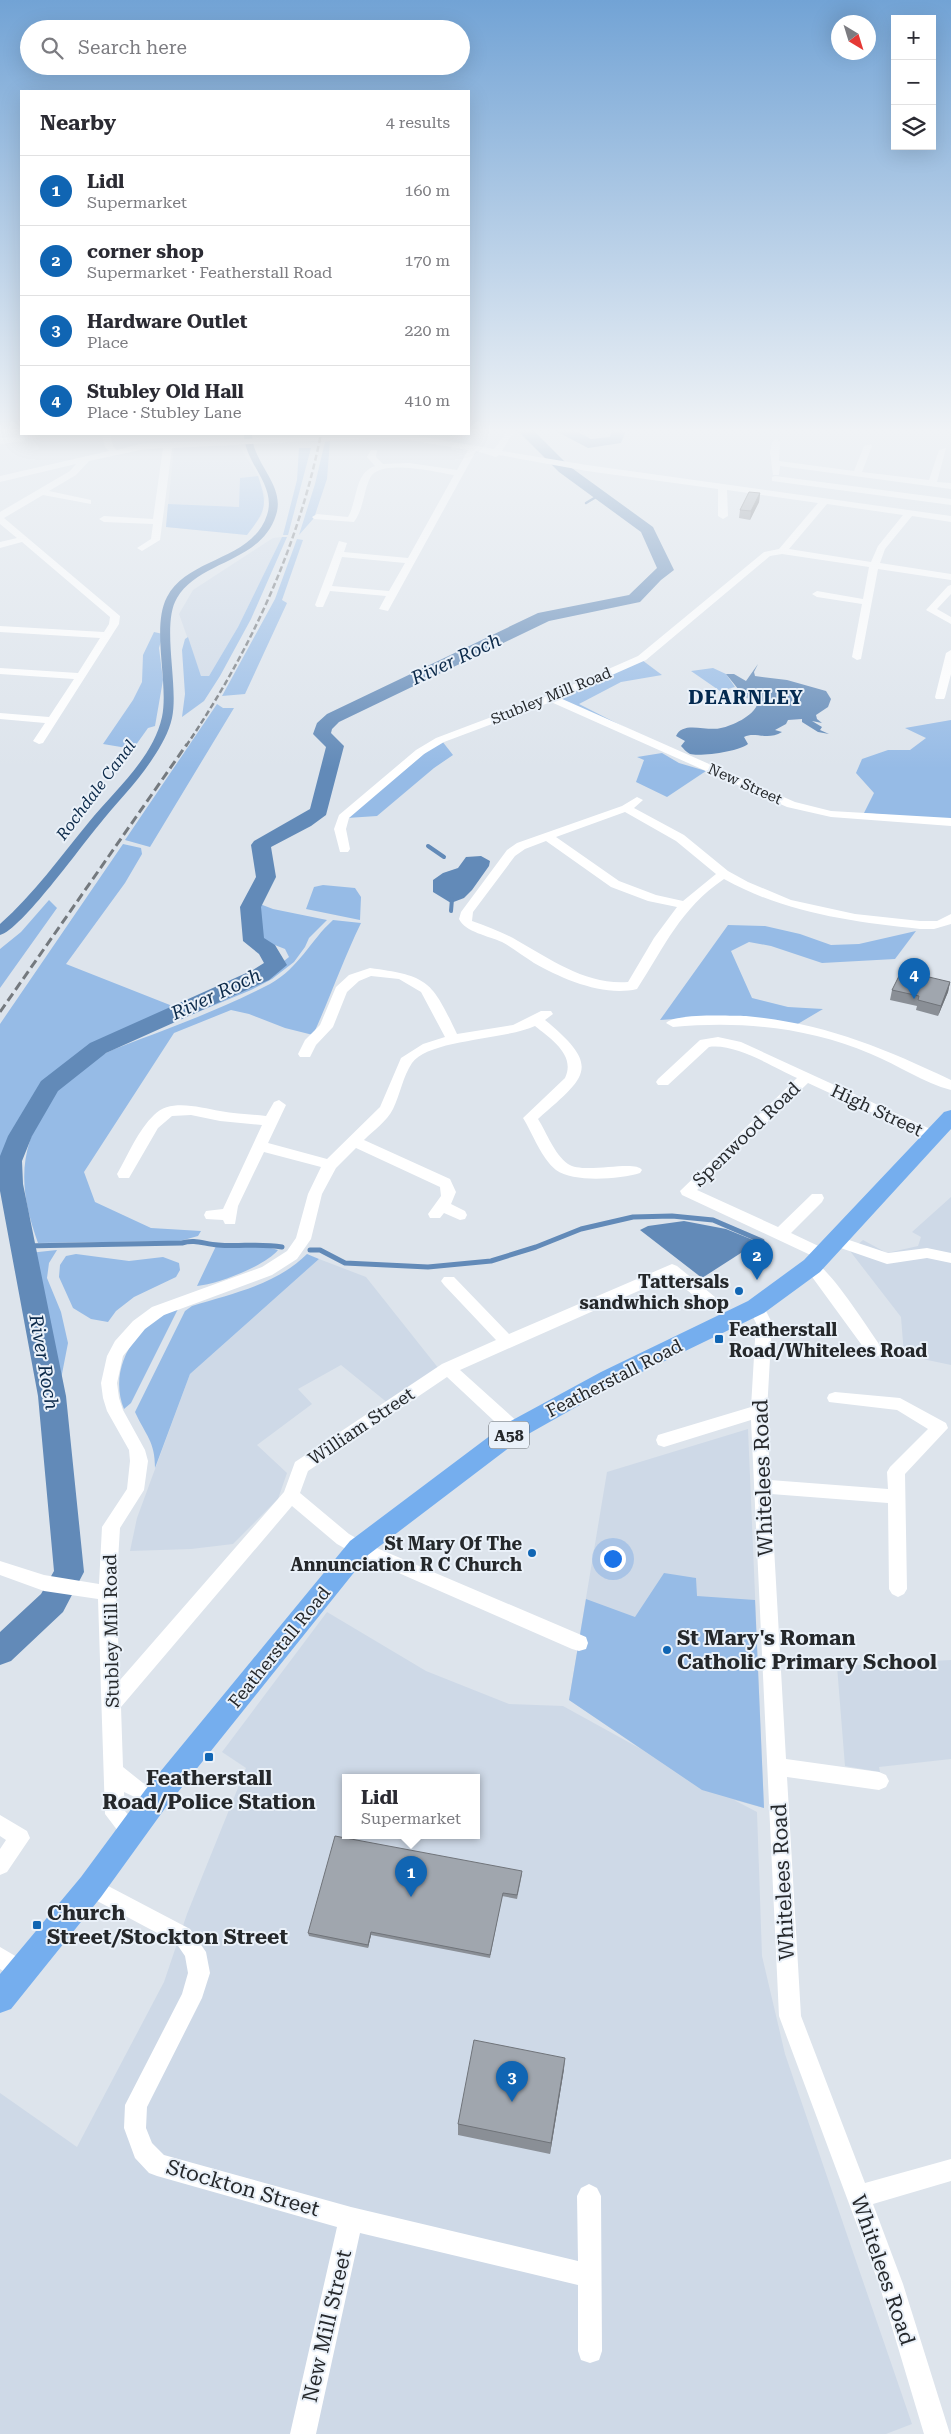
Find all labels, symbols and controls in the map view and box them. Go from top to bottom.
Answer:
north arrow [831,15,876,60]
map controls [891,15,936,150]
button: + [891,15,936,60]
search box [20,20,470,75]
icon: search [38,34,66,62]
text: Search here [78,36,187,59]
button: − [891,60,936,105]
button: layers [891,105,936,150]
text: Nearby [40,111,116,135]
text: 4 results [386,113,450,132]
text: Lidl [87,170,124,193]
text: 1 [52,181,60,200]
text: 160 m [404,181,450,200]
text: Supermarket [87,193,187,212]
text: corner shop [87,240,204,263]
text: 2 [52,251,60,270]
text: 170 m [404,251,450,270]
text: Supermarket · Featherstall Road [87,263,332,282]
text: Hardware Outlet [87,310,247,333]
text: 3 [52,321,60,340]
text: 220 m [404,321,450,340]
text: Place [87,333,128,352]
text: Stubley Old Hall [87,380,244,403]
text: 4 [52,391,60,410]
text: 410 m [404,391,450,410]
text: Place · Stubley Lane [87,403,242,422]
water label: River Roch [407,628,504,690]
street label: Stubley Mill Road [488,663,614,728]
district label: DEARNLEY [688,686,804,709]
water label: Rochdale Canal [52,736,140,844]
street label: New Street [705,760,785,808]
pin: 4 [898,958,930,999]
water label: River Roch [167,963,264,1025]
street label: Spenwood Road [688,1077,804,1191]
street label: High Street [828,1080,926,1141]
pin: 2 [741,1239,773,1280]
place label: Tattersals sandwhich shop [580,1271,729,1313]
marker: Tattersals sandwhich shop [733,1285,745,1297]
water label: River Roch [24,1312,64,1411]
place label: Featherstall Road/Whitelees Road [729,1319,927,1361]
marker: Featherstall Road/Whitelees Road [713,1333,725,1345]
street label: Featherstall Road [542,1334,686,1421]
street label: William Street [304,1383,418,1469]
street label: Whitelees Road [748,1398,778,1557]
road number: A58 [489,1422,529,1448]
place label: St Mary Of The Annunciation R C Church [290,1533,522,1575]
your location [600,1546,626,1572]
marker: St Mary Of The Annunciation R C Church [526,1547,538,1559]
street label: Stubley Mill Road [99,1553,123,1708]
street label: Featherstall Road [224,1582,335,1712]
place label: St Mary's Roman Catholic Primary School [677,1626,937,1674]
marker: St Mary's Roman Catholic Primary School [661,1644,673,1656]
marker: Featherstall Road/Police Station [203,1751,215,1763]
place label: Featherstall Road/Police Station [102,1766,316,1814]
popup [342,1774,480,1839]
text: Lidl [361,1786,398,1809]
street label: Whitelees Road [767,1802,799,1961]
text: Supermarket [361,1809,461,1828]
pin: 1 [395,1856,427,1897]
place label: Church Street/Stockton Street [47,1901,288,1949]
marker: Church Street/Stockton Street [31,1919,43,1931]
pin: 3 [496,2061,528,2102]
street label: Stockton Street [164,2155,322,2221]
street label: Whitelees Road [846,2192,920,2349]
street label: New Mill Street [298,2247,356,2405]

